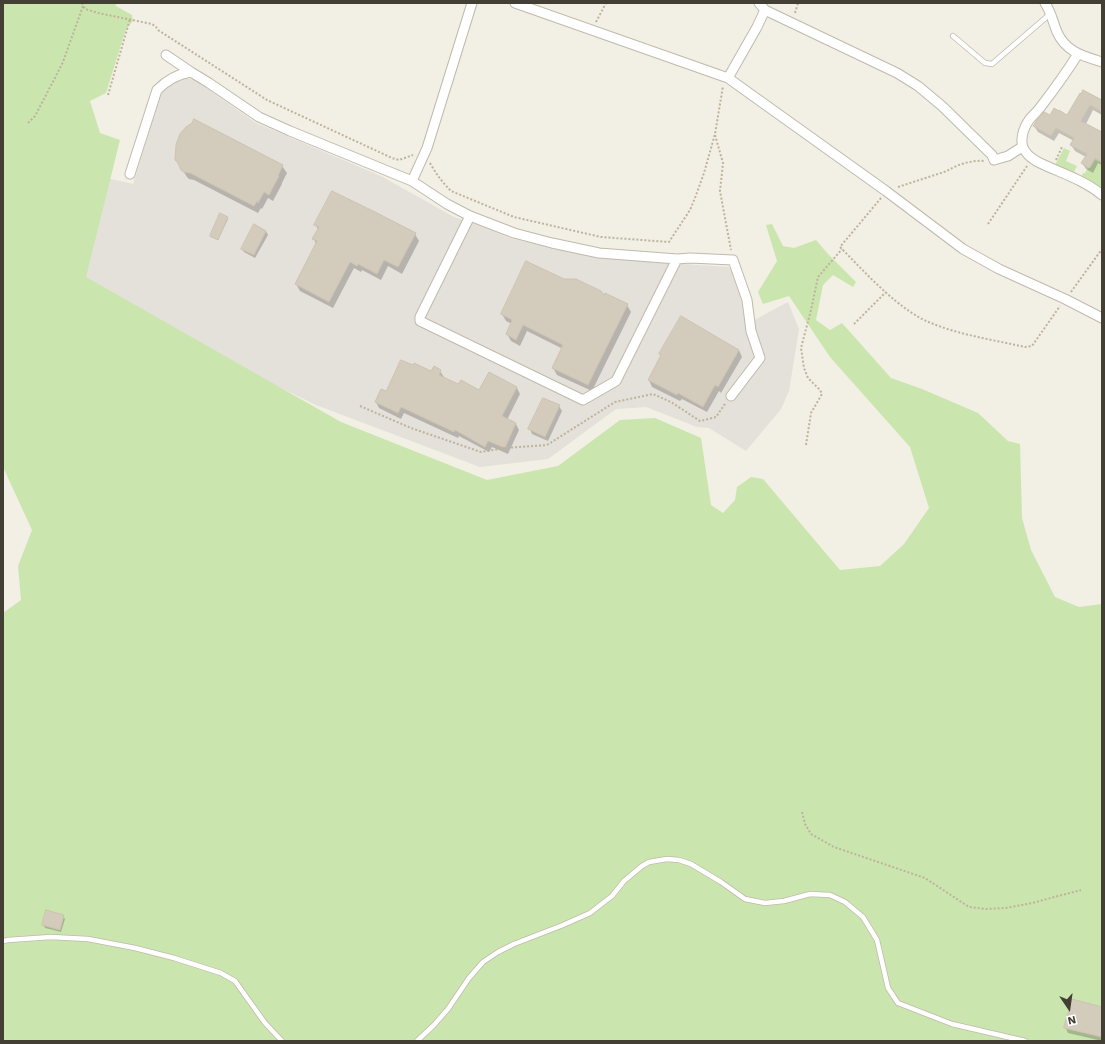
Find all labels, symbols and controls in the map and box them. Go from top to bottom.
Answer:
north arrow [1049,988,1089,1028]
text: N [1066,1013,1077,1027]

